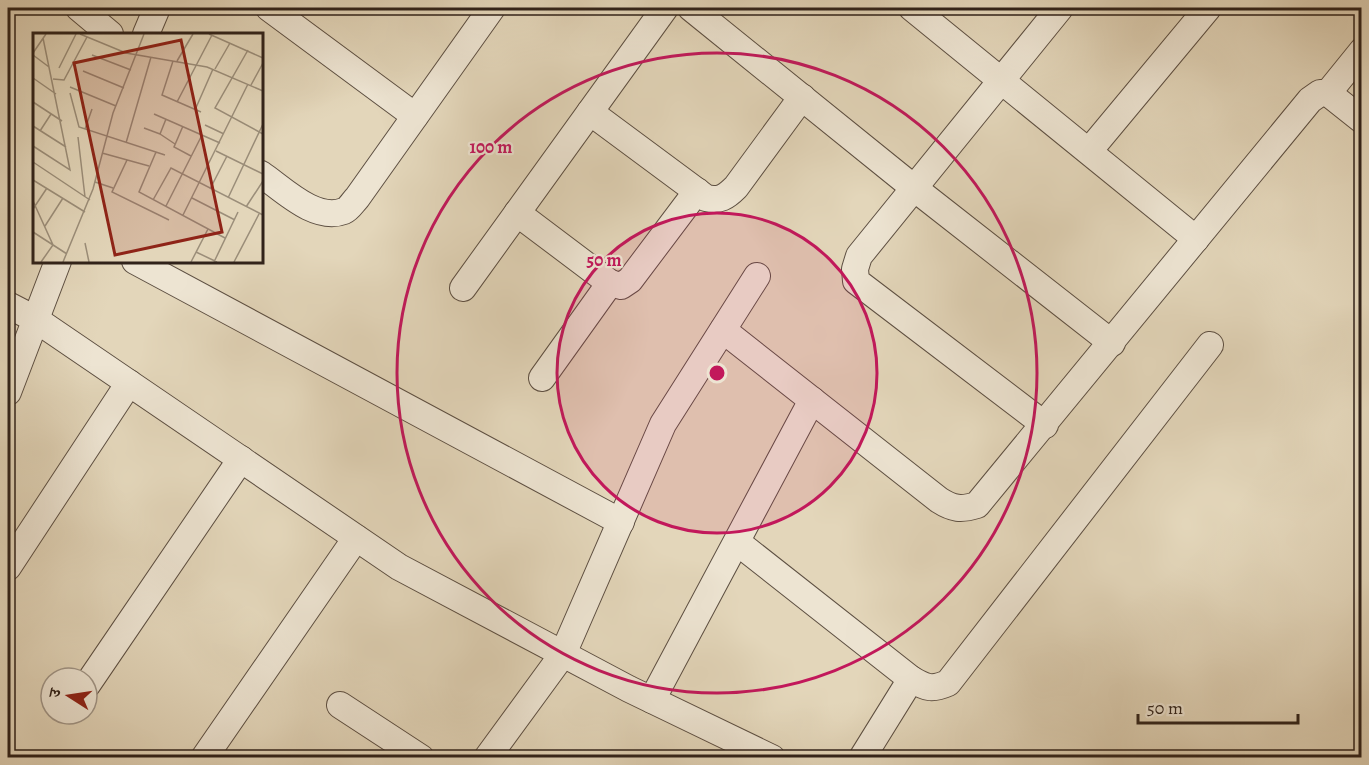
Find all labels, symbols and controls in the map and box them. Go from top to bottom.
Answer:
inset map [33,33,262,262]
text: 100 m [470,135,512,159]
text: 50 m [587,248,621,272]
centre of rings [707,363,727,383]
north arrow [39,666,99,726]
text: उ [43,685,67,700]
scale bar [1138,687,1298,725]
text: 50 m [1147,696,1183,720]

